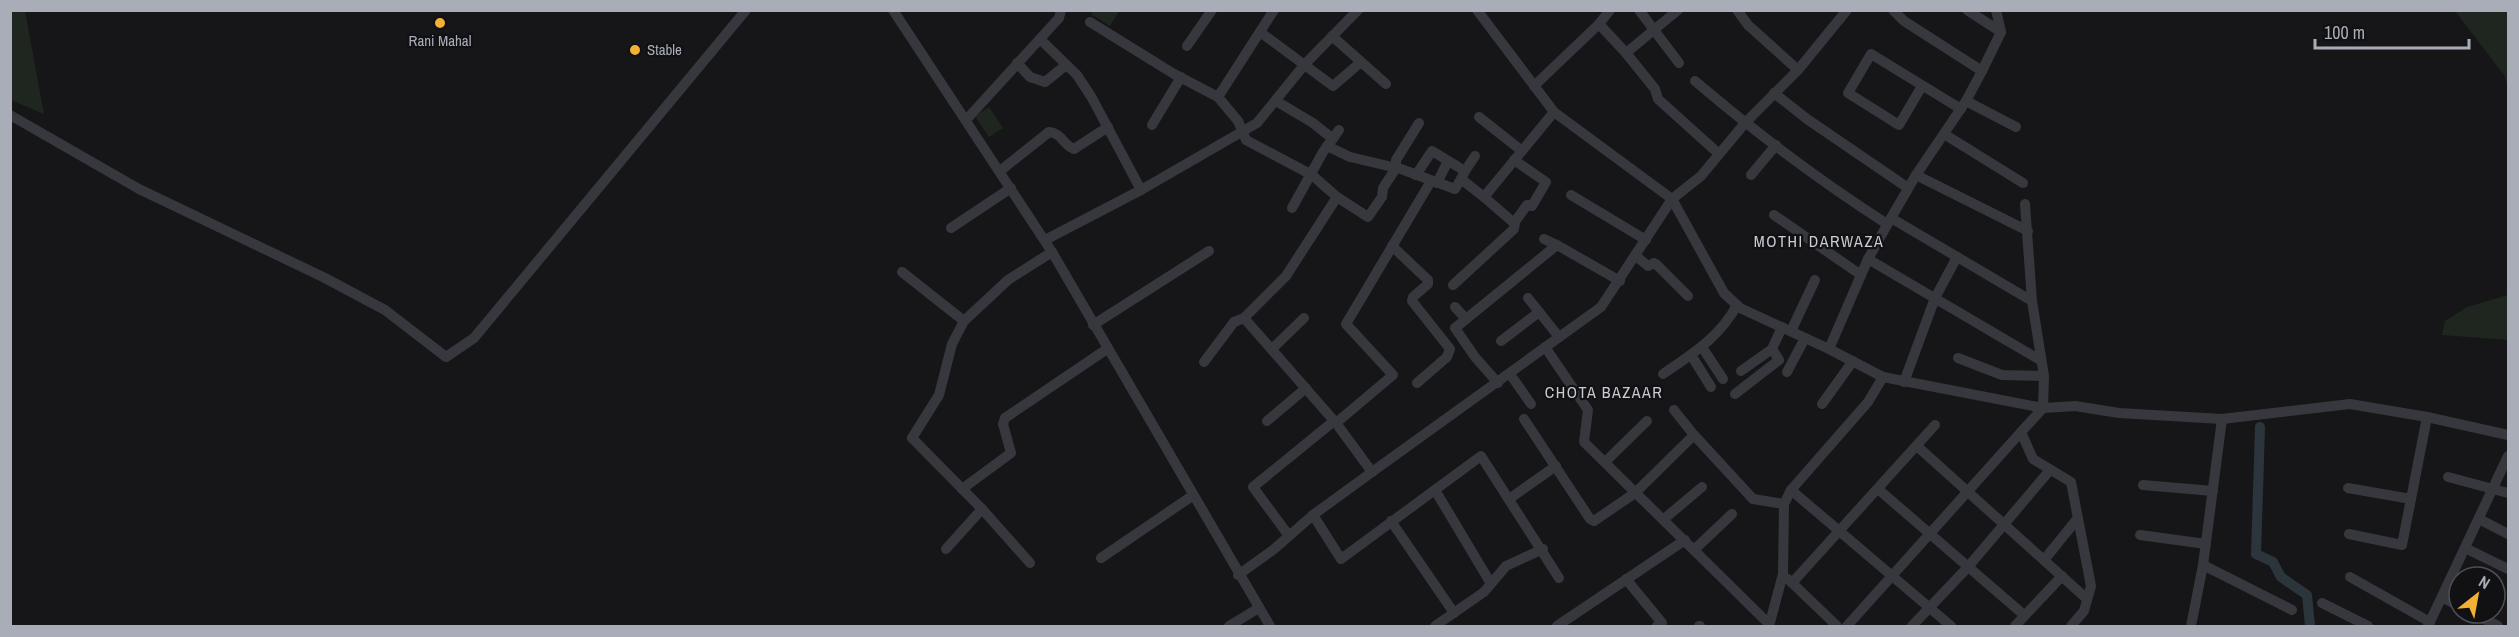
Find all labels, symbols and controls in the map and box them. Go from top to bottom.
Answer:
scale bar [2315,12,2470,50]
marker: Rani Mahal [433,16,447,30]
text: 100 m [2324,20,2365,45]
place label: Rani Mahal [409,30,471,51]
place label: Stable [647,39,682,60]
marker: Stable [628,43,642,57]
district label: MOTHI DARWAZA [1754,230,1884,252]
district label: CHOTA BAZAAR [1545,381,1663,403]
north arrow [2447,565,2507,625]
text: N [2475,570,2494,594]

